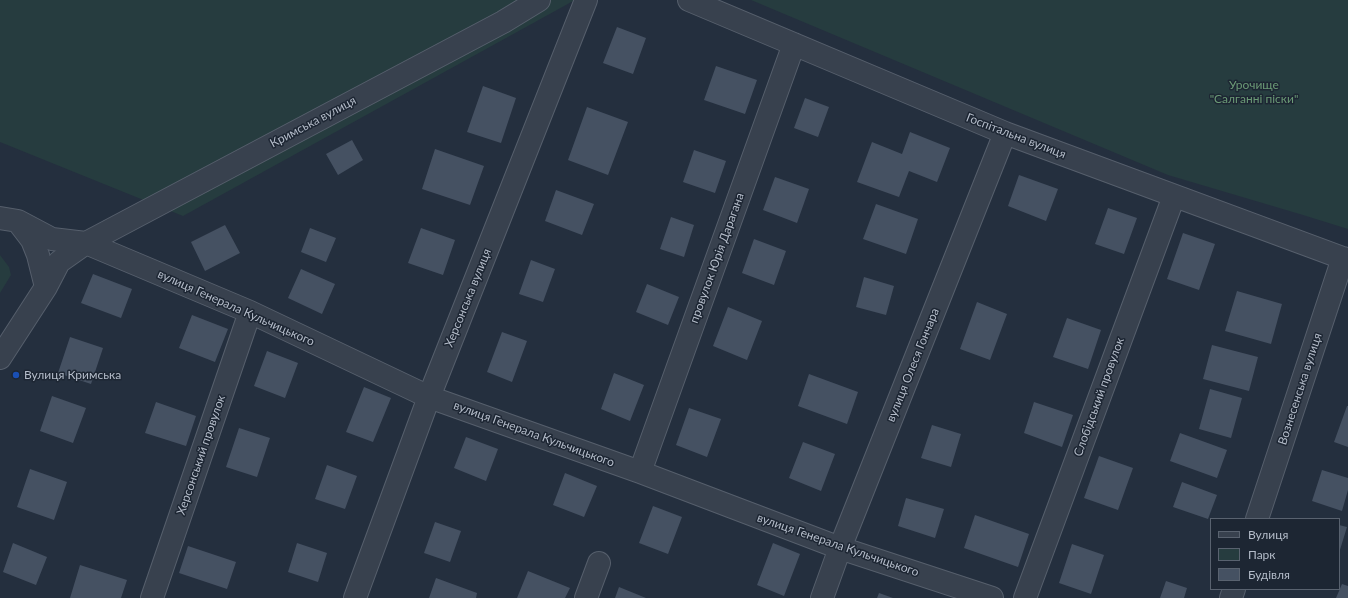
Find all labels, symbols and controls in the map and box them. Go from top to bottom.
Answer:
park label: Урочище "Салганні піски" [1210,78,1298,106]
street label: Кримська вулиця [268,93,358,151]
street label: Госпітальна вулиця [964,110,1068,162]
street label: провулок Юрія Дарагана [687,191,747,325]
street label: Херсонська вулиця [442,247,494,349]
street label: вулиця Генерала Кульчицького [155,267,317,349]
street label: вулиця Олеся Гончара [884,306,942,424]
street label: Вознесенська вулиця [1275,331,1325,447]
street label: Слобідський провулок [1071,336,1127,458]
place label: Вулиця Кримська [24,368,121,382]
marker: Вулиця Кримська [11,370,21,380]
street label: Херсонський провулок [174,393,228,517]
street label: вулиця Генерала Кульчицького [452,398,616,470]
street label: вулиця Генерала Кульчицького [755,510,921,580]
legend [1210,518,1340,590]
text: Вулиця [1248,527,1288,542]
text: Парк [1248,547,1276,562]
text: Будівля [1248,567,1290,582]

